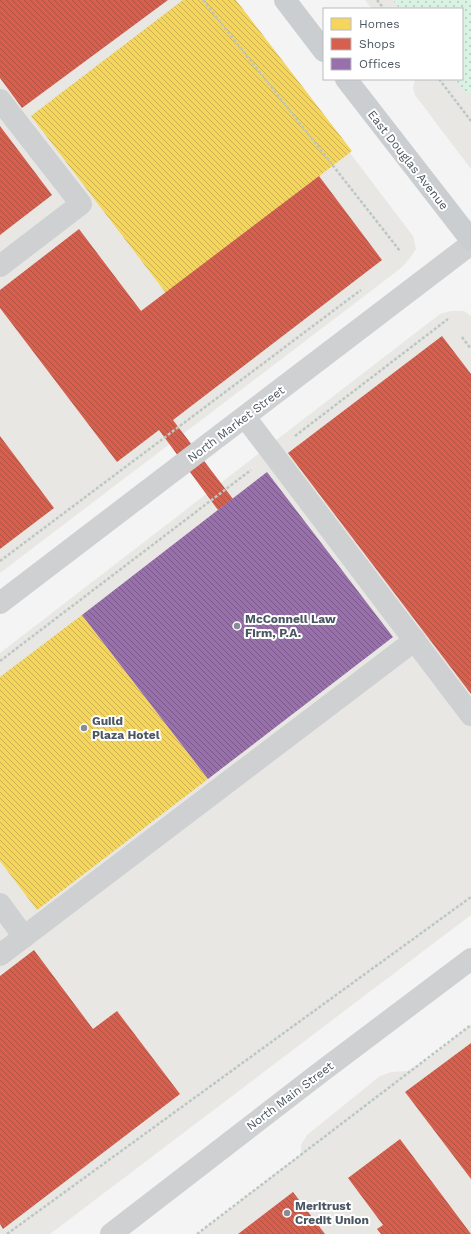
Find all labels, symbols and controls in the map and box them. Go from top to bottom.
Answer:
legend [323,8,463,80]
text: Homes [359,17,400,31]
text: Shops [359,37,395,51]
text: Offices [359,57,401,71]
street label: East Douglas Avenue [365,107,451,213]
street label: North Market Street [185,383,287,465]
place label: McConnell Law Firm, P.A. [245,612,336,640]
marker: McConnell Law Firm, P.A. [232,621,242,631]
place label: Guild Plaza Hotel [92,714,160,742]
marker: Guild Plaza Hotel [79,723,89,733]
street label: North Main Street [244,1059,336,1133]
place label: Meritrust Credit Union [295,1199,369,1227]
marker: Meritrust Credit Union [282,1208,292,1218]

